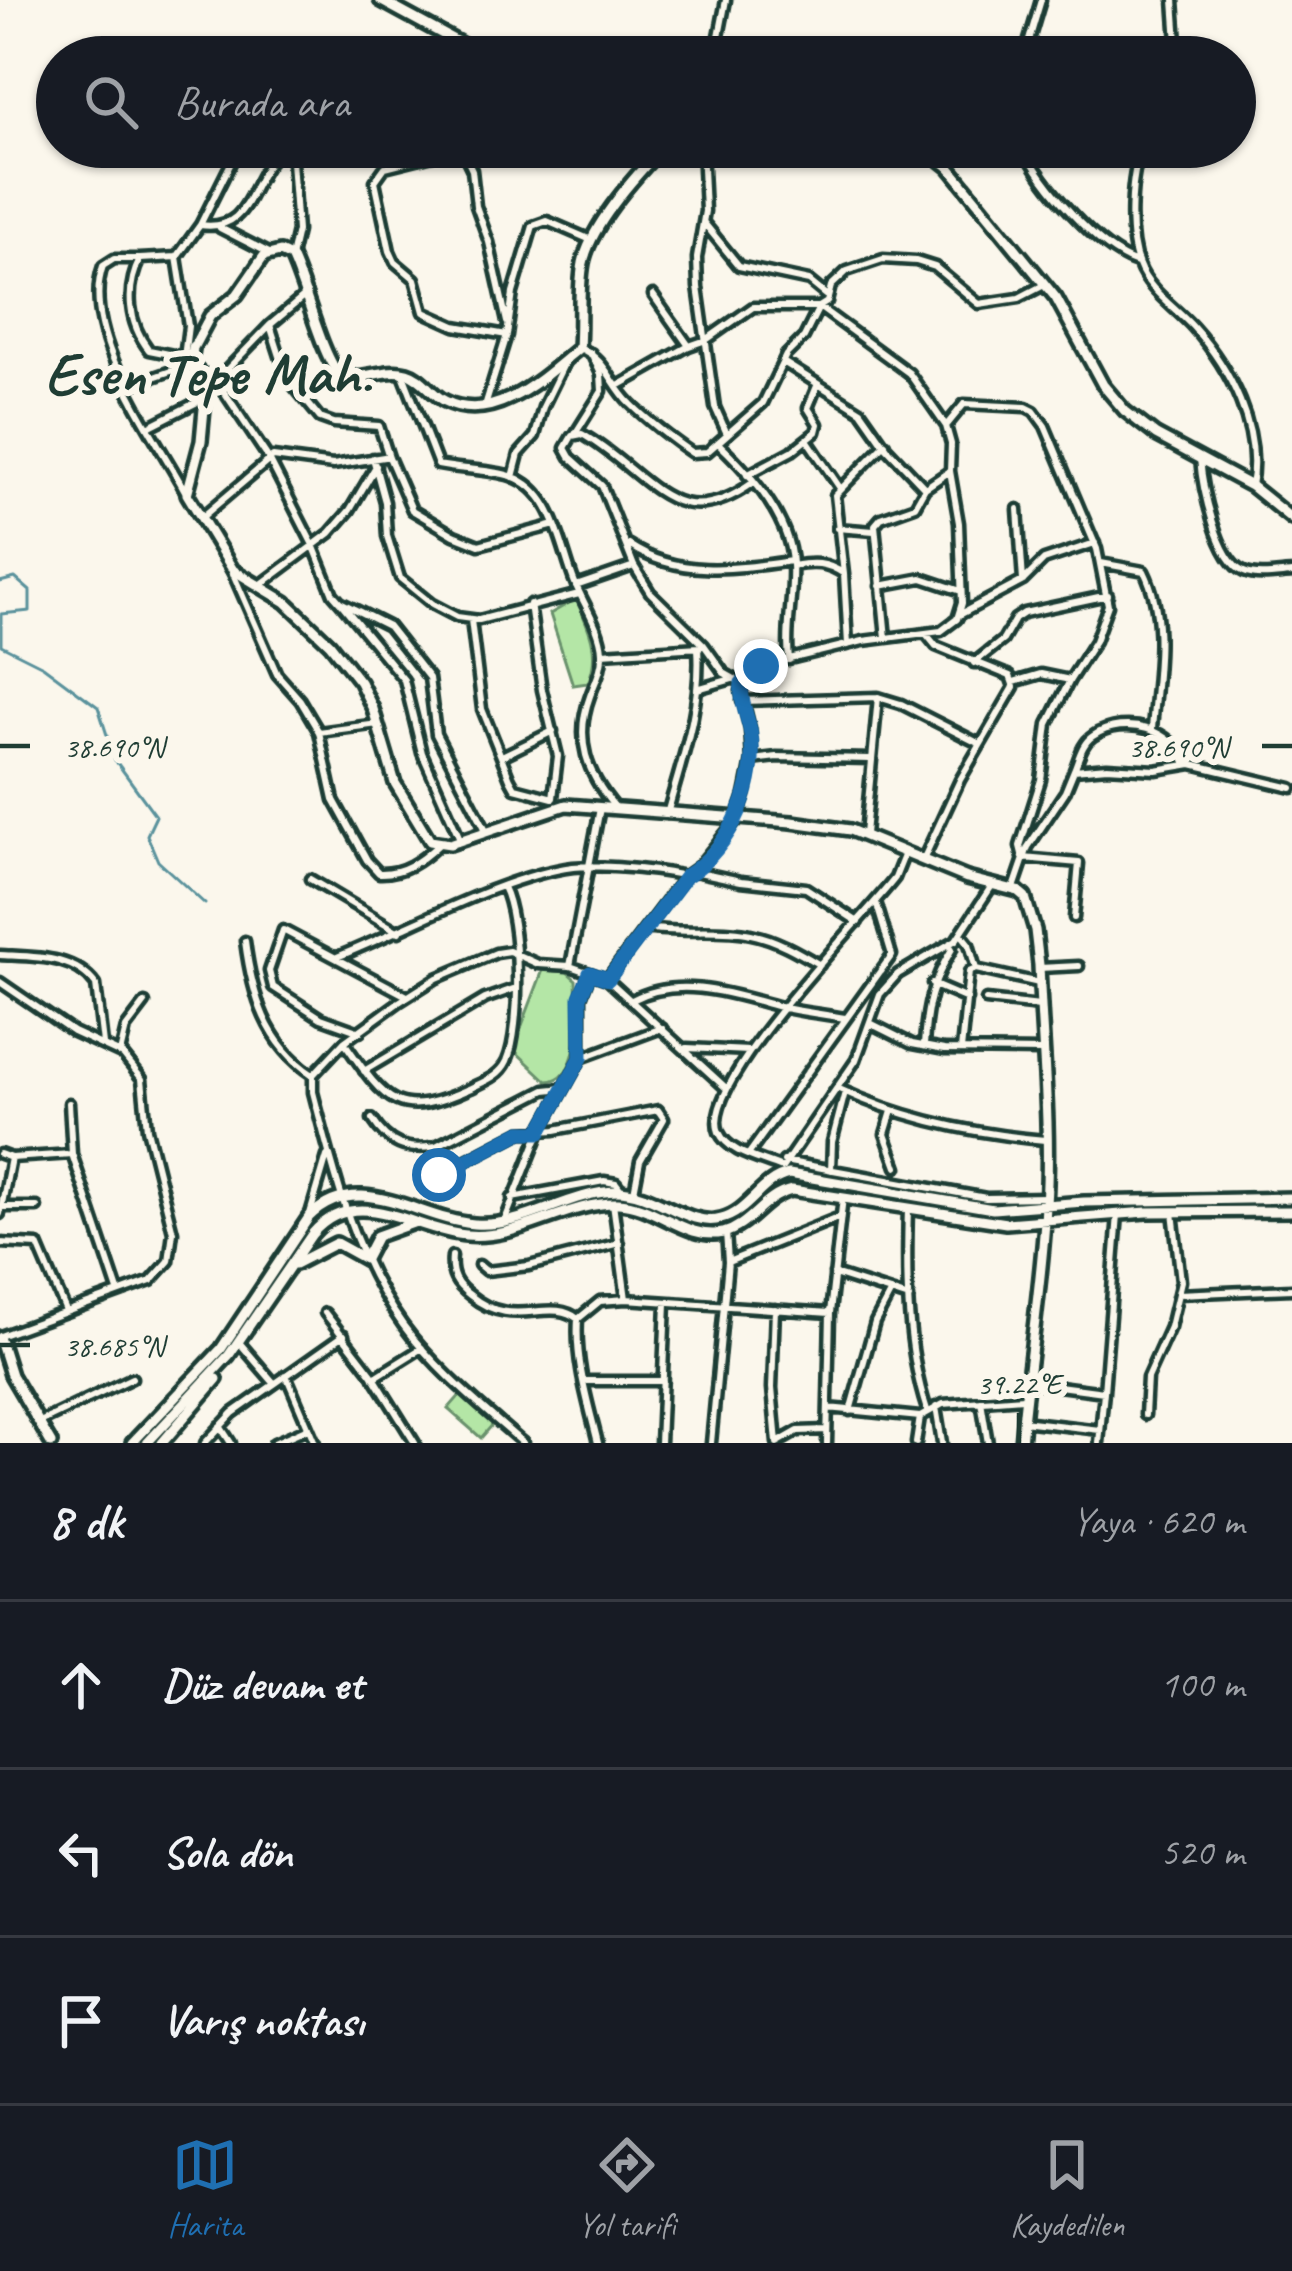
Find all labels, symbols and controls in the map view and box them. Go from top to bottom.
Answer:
search box [36,36,1256,168]
icon: search [78,69,144,135]
text: Burada ara [174,74,349,131]
district label: Esen Tepe Mah. [44,336,373,412]
route end [734,639,788,693]
text: 38.690°N [64,728,169,766]
text: 38.690°N [1128,728,1233,766]
route start [412,1148,466,1202]
text: 38.685°N [64,1327,169,1365]
text: 39.22°E [977,1365,1065,1403]
text: 8 dk [48,1489,123,1553]
text: Yaya · 620 m [1072,1497,1244,1546]
icon: ahead [48,1652,114,1718]
text: Düz devam et [162,1656,363,1713]
text: 100 m [1160,1660,1244,1709]
icon: left [48,1820,114,1886]
text: Sola dön [162,1824,292,1881]
text: 520 m [1160,1828,1244,1877]
icon: arrive [48,1988,114,2054]
text: Varış noktası [162,1992,364,2049]
tab: Harita [168,2132,243,2246]
tab: Yol tarifi [578,2132,675,2246]
tab: Kaydedilen [1010,2132,1124,2246]

